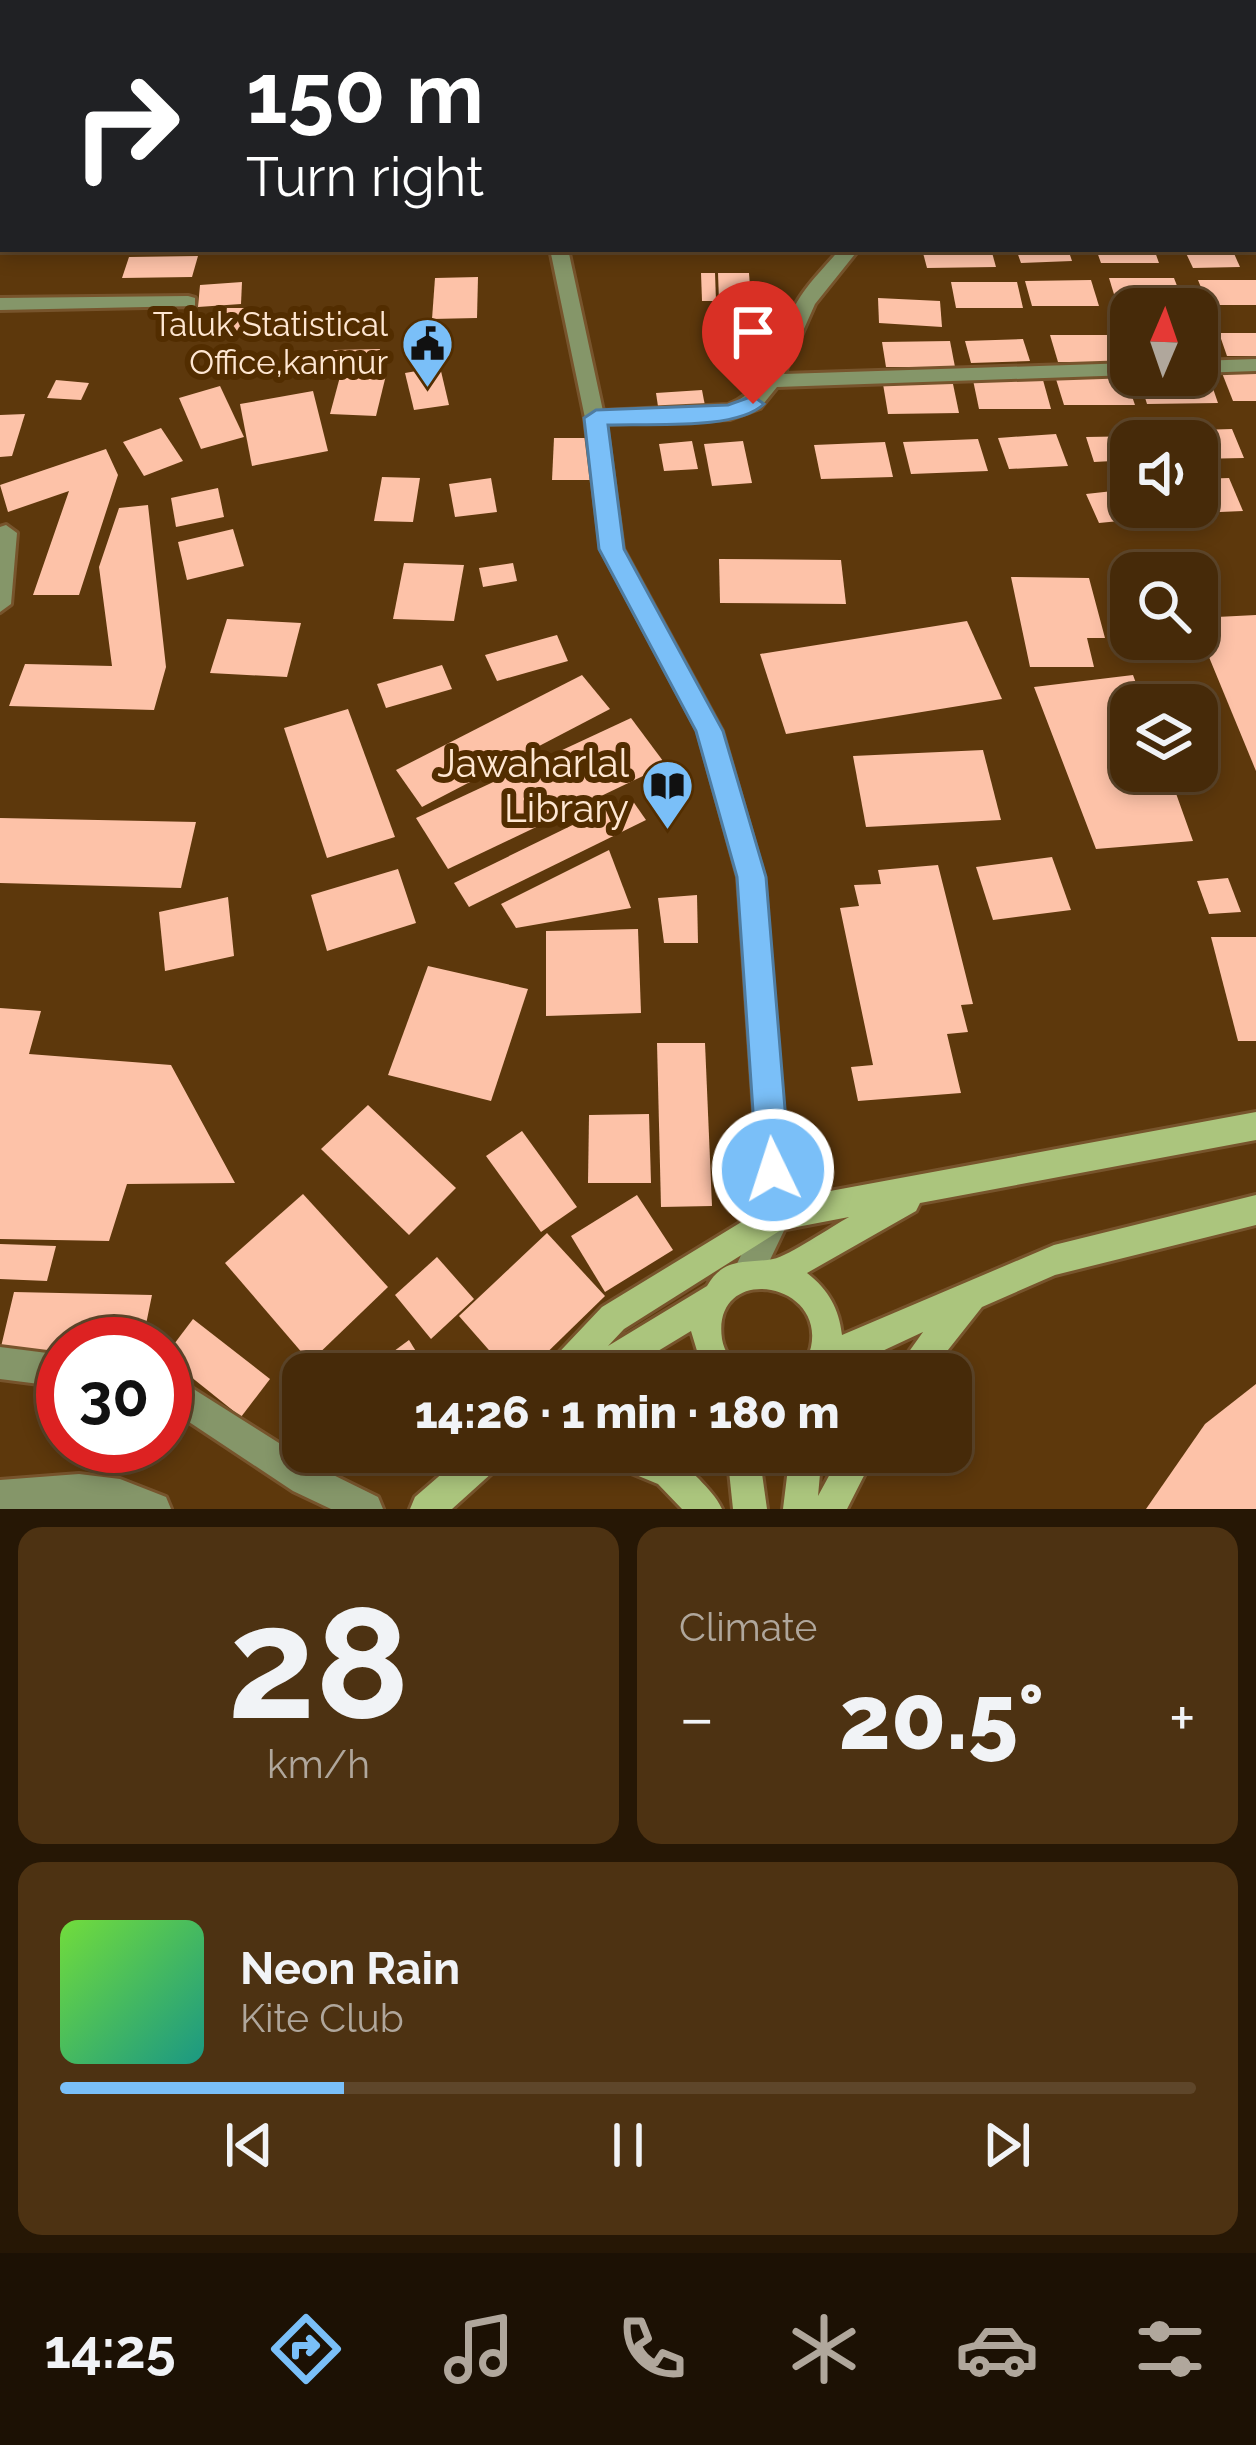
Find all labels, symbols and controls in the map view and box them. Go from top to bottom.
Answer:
text: 150 m [246,44,484,143]
icon: right [48,48,204,204]
text: Turn right [246,145,484,209]
pin [702,281,804,404]
north arrow [1110,288,1218,396]
map controls [1110,288,1218,792]
icon: arrive [720,299,786,365]
place label: Taluk Statistical Office,kannur [153,305,389,382]
public building icon: Taluk Statistical Office,kannur [399,315,455,389]
button: sound [1110,420,1218,528]
button: search [1110,552,1218,660]
button: layers [1110,684,1218,792]
place label: Jawaharlal Library [437,740,629,831]
library icon: Jawaharlal Library [640,757,696,831]
position arrow [710,1107,836,1233]
speed limit sign: 30 [36,1317,192,1473]
text: 14:26 · 1 min · 180 m [415,1386,839,1439]
text: 28 [227,1571,410,1755]
text: Climate [679,1604,817,1650]
text: 20.5° [839,1664,1044,1770]
text: − [679,1679,715,1756]
text: + [1169,1679,1196,1756]
text: km/h [267,1741,370,1787]
text: Neon Rain [240,1942,460,1995]
text: Kite Club [240,1995,404,2041]
icon: previous [216,2112,282,2178]
icon: pause [595,2112,661,2178]
icon: next [974,2112,1040,2178]
icon: directions [264,2307,348,2391]
icon: music [437,2307,521,2391]
icon: phone [610,2307,694,2391]
icon: climate [782,2307,866,2391]
icon: car [955,2307,1039,2391]
icon: filters [1128,2307,1212,2391]
text: 14:25 [44,2317,176,2381]

